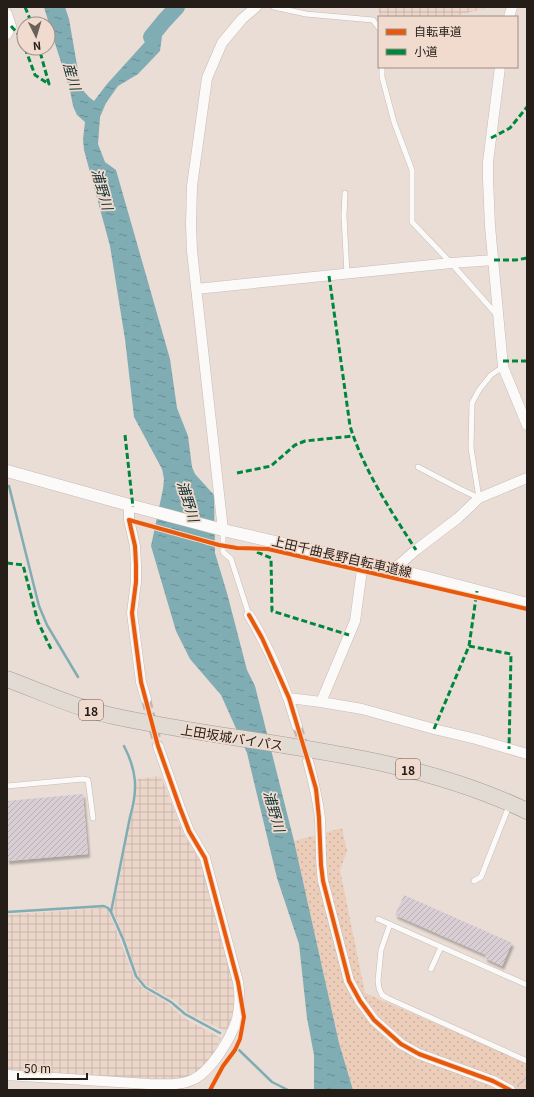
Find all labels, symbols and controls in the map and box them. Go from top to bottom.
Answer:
north arrow [16,16,56,56]
legend [378,16,518,68]
text: 自転車道 [414,22,462,39]
text: N [32,39,42,55]
text: 小道 [414,42,438,59]
water label: 産川 [60,60,87,94]
water label: 浦野川 [88,166,119,214]
water label: 浦野川 [173,478,205,526]
street label: 上田千曲長野自転車道線 [270,531,414,581]
road number: 18 [79,700,103,720]
street label: 上田坂城バイパス [179,720,285,754]
road number: 18 [396,759,420,779]
water label: 浦野川 [260,788,291,836]
scale bar [18,1055,87,1081]
text: 50 m [24,1059,51,1076]

